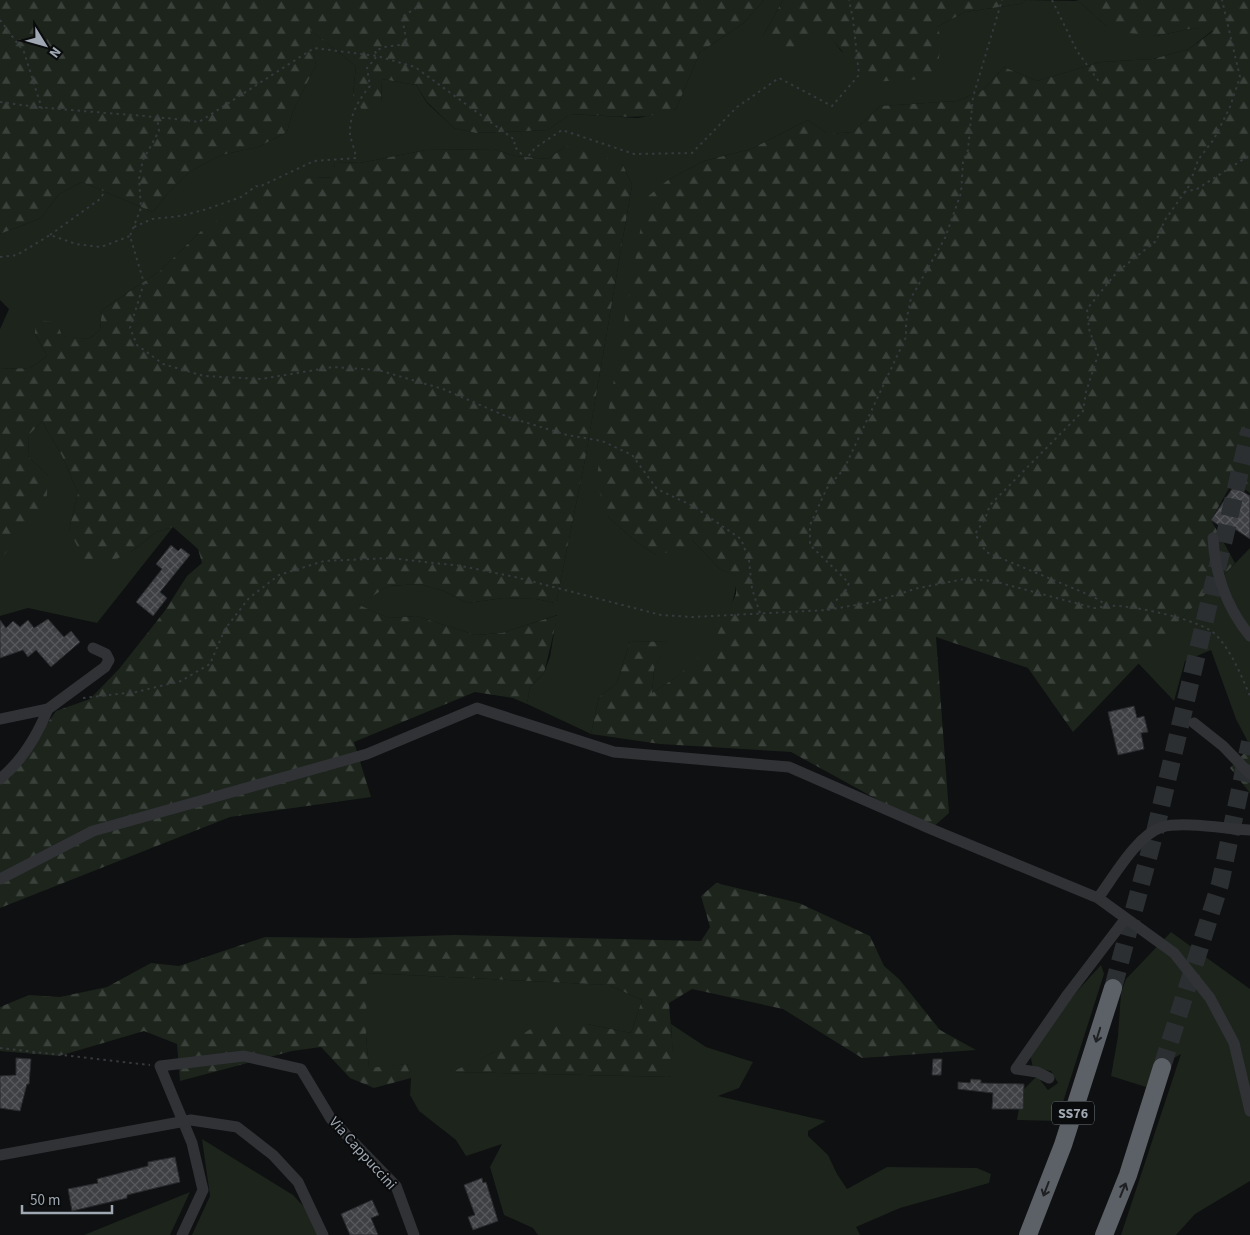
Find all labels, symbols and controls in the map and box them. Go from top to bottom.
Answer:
north arrow [20,20,70,70]
text: N [44,42,65,62]
one-way arrow [1093,1026,1102,1042]
road number: SS76 [1052,1102,1094,1124]
street label: Via Cappuccini [324,1112,401,1194]
one-way arrow [1041,1181,1050,1196]
scale bar [22,1182,112,1214]
one-way arrow [1118,1183,1128,1198]
text: 50 m [30,1190,60,1211]

